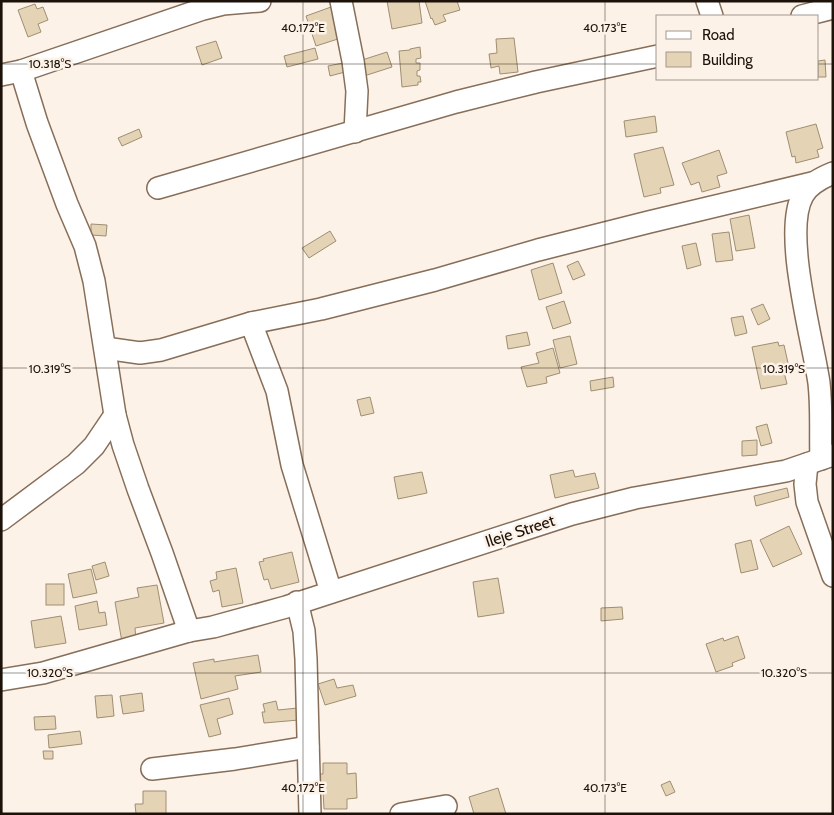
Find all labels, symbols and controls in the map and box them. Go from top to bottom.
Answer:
legend [656,15,819,80]
text: 40.172°E [281,20,325,35]
text: 40.173°E [583,20,627,35]
text: Road [702,26,735,44]
text: Building [702,51,753,69]
text: 10.318°S [29,56,71,71]
text: 10.319°S [29,361,71,376]
text: 10.319°S [763,361,805,376]
street label: Ileje Street [483,511,558,551]
text: 10.320°S [27,665,73,680]
text: 10.320°S [761,665,807,680]
text: 40.172°E [281,780,325,795]
text: 40.173°E [583,780,627,795]

